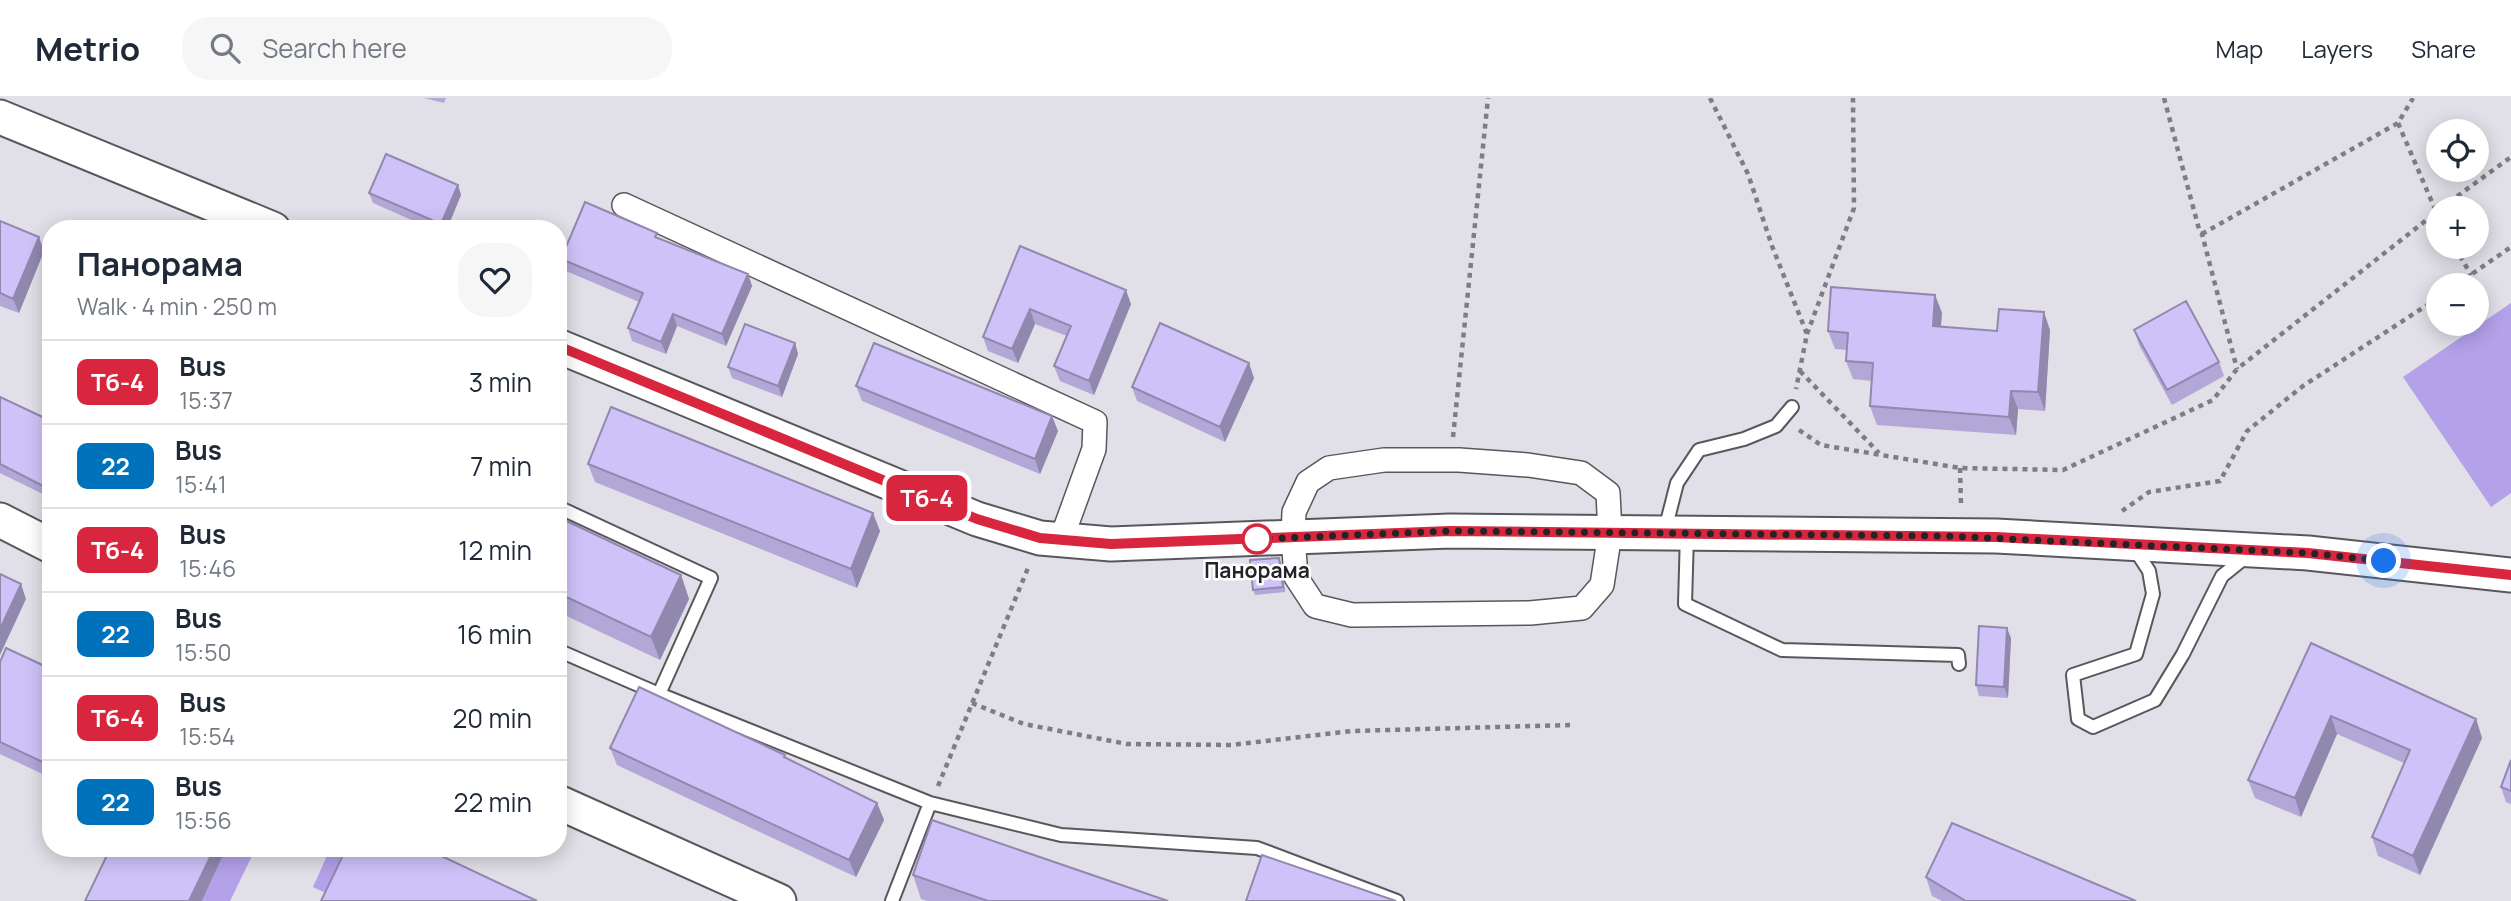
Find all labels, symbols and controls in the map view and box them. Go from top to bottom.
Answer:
search box [182,17,672,80]
text: Metrio [35,26,140,71]
icon: search [206,29,244,67]
text: Search here [262,30,407,66]
text: Map [2216,32,2263,65]
text: Layers [2301,32,2373,65]
text: Share [2411,32,2476,65]
map controls [2426,119,2489,336]
button: locate [2426,119,2489,182]
button: + [2426,196,2489,259]
text: Панорама [77,241,243,286]
button: heart [458,243,532,317]
button: − [2426,273,2489,336]
text: Walk · 4 min · 250 m [77,290,277,322]
text: Bus [179,348,226,384]
text: 3 min [469,364,532,400]
text: Тб-4 [91,365,144,398]
text: 15:37 [179,384,233,416]
text: Bus [175,432,222,468]
text: 7 min [470,448,532,484]
text: 22 [101,449,130,482]
text: 15:41 [175,468,227,500]
line badge: Тб-4 [878,475,976,521]
text: Тб-4 [900,481,954,514]
text: Bus [179,516,226,552]
marker: Панорама [1242,524,1272,554]
text: 12 min [458,532,532,568]
text: Тб-4 [91,533,144,566]
your location [2366,543,2401,578]
text: 15:46 [179,552,236,584]
place label: Панорама [1204,556,1310,584]
text: Bus [175,600,222,636]
text: 16 min [457,616,532,652]
text: 22 [101,617,130,650]
text: 15:50 [175,636,231,668]
text: Bus [179,684,226,720]
text: 20 min [453,700,532,736]
text: Тб-4 [91,701,144,734]
text: 15:54 [179,720,235,752]
text: Bus [175,768,222,804]
text: 22 min [454,784,532,820]
text: 22 [101,785,130,818]
text: 15:56 [175,804,232,836]

